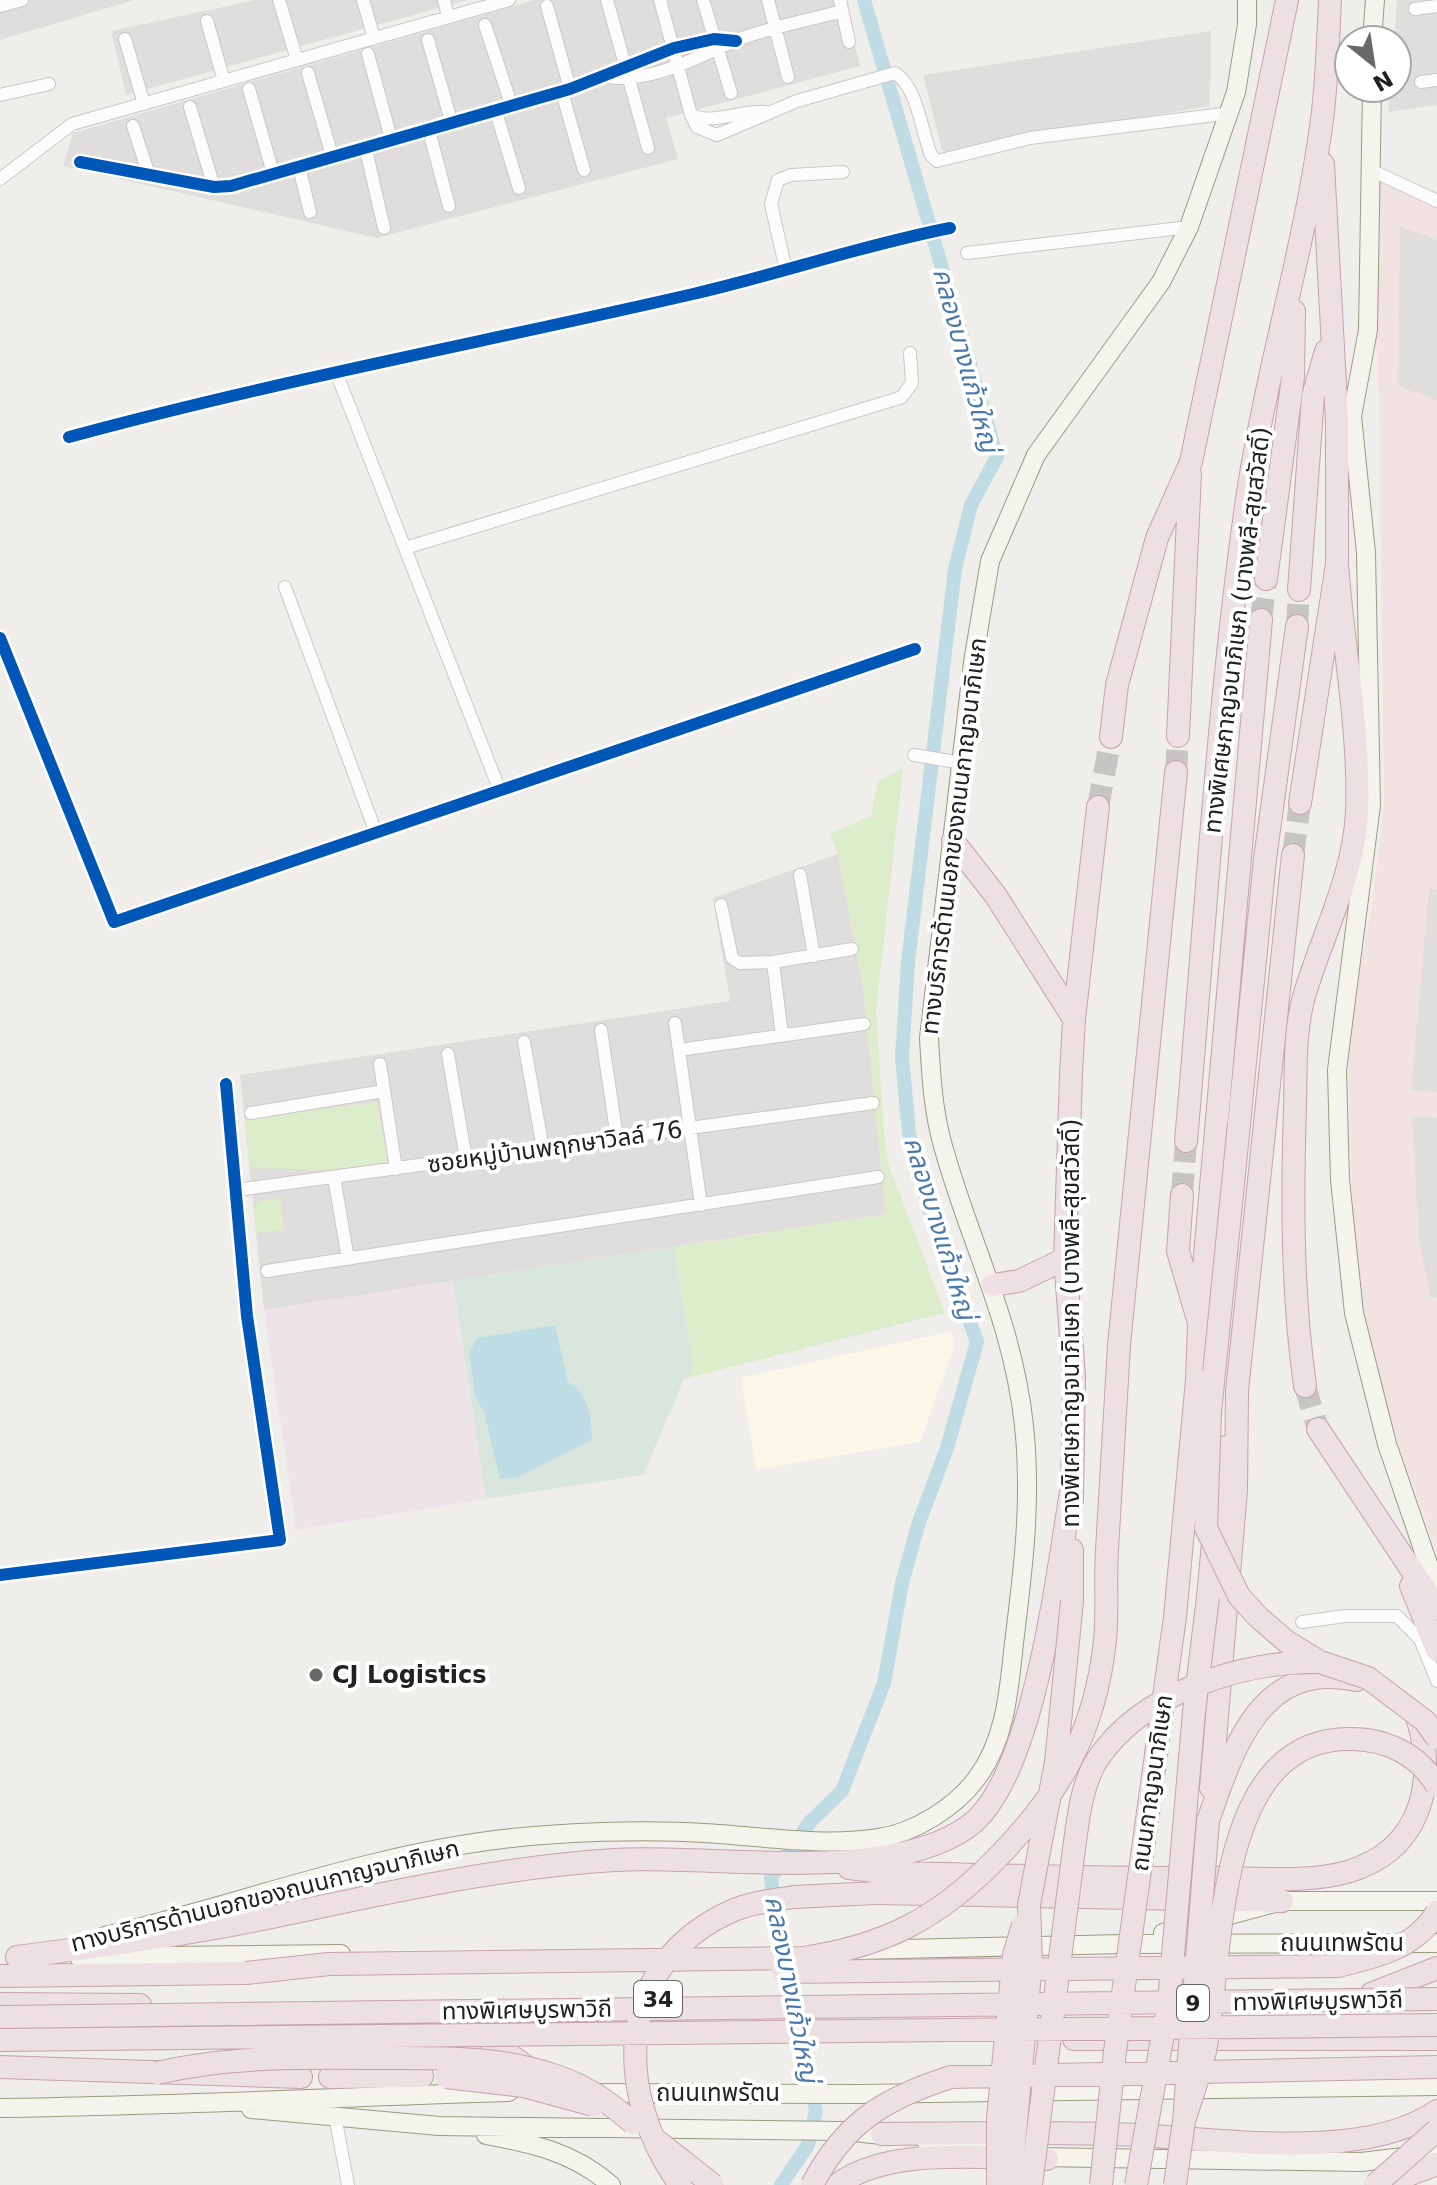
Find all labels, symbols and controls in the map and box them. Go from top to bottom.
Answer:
north arrow [1333,24,1413,104]
text: N [1369,65,1397,96]
water label: คลองบางแก้วใหญ่ [927,265,1006,459]
street label: ทางพิเศษกาญจนาภิเษก (บางพลี-สุขสวัสดิ์) [1198,425,1277,835]
street label: ทางบริการด้านนอกของถนนกาญจนาภิเษก [916,636,992,1036]
street label: ซอยหมู่บ้านพฤกษาวิลล์ 76 [426,1115,684,1180]
street label: ทางพิเศษกาญจนาภิเษก (บางพลี-สุขสวัสดิ์) [1056,1119,1086,1527]
water label: คลองบางแก้วใหญ่ [898,1133,983,1327]
place label: CJ Logistics [332,1661,487,1689]
marker: CJ Logistics [307,1666,325,1684]
street label: ถนนกาญจนาภิเษก [1126,1693,1178,1873]
street label: ทางบริการด้านนอกของถนนกาญจนาภิเษก [68,1834,462,1958]
water label: คลองบางแก้วใหญ่ [759,1893,826,2089]
street label: ถนนเทพรัตน [1280,1929,1404,1957]
road number: 34 [634,1981,682,2017]
road number: 9 [1177,1985,1209,2021]
street label: ทางพิเศษบูรพาวิถี [1233,1986,1403,2017]
street label: ทางพิเศษบูรพาวิถี [442,1995,612,2026]
street label: ถนนเทพรัตน [656,2079,780,2107]

